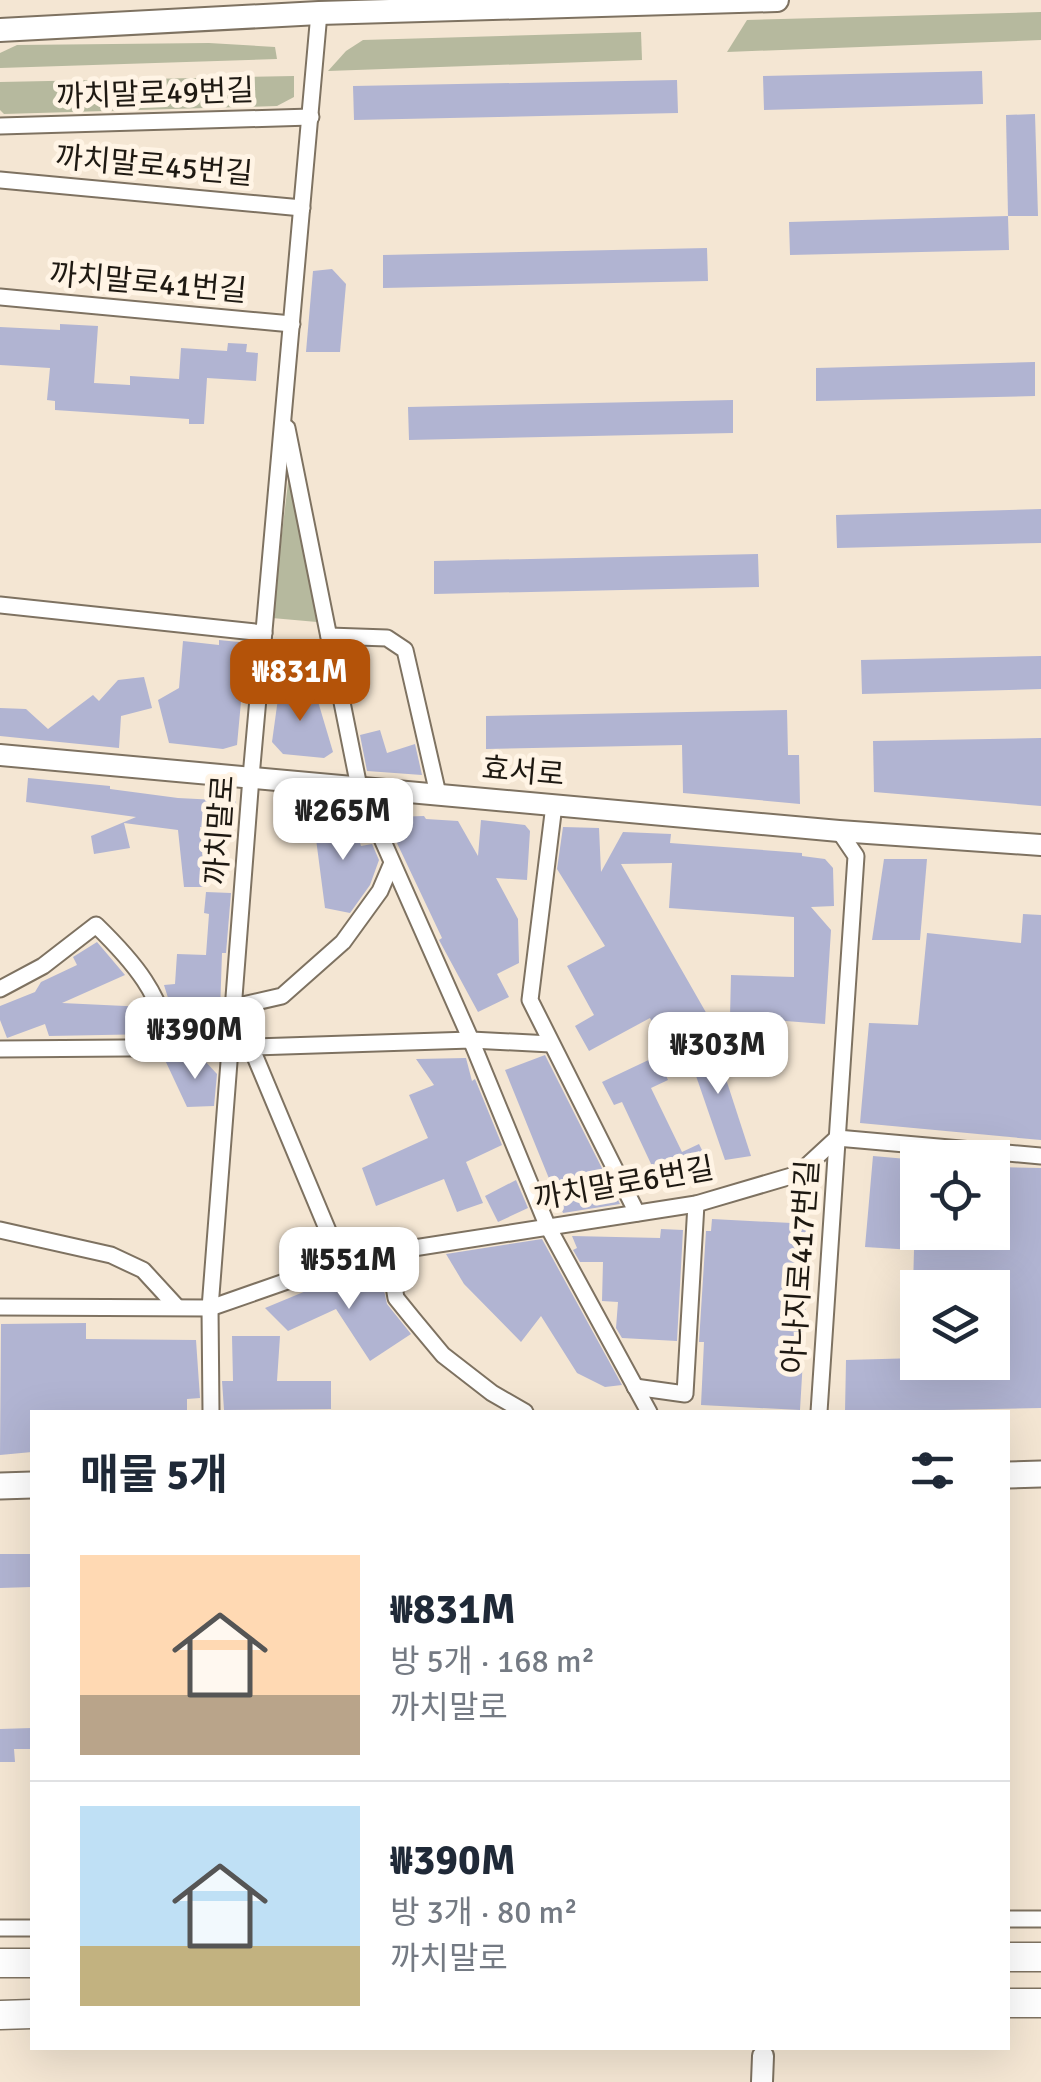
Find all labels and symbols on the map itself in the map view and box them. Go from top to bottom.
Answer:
street label: 까치말로49번길 [55,72,255,116]
street label: 까치말로45번길 [54,139,254,193]
street label: 까치말로41번길 [48,256,248,310]
pin: ₩831M [230,639,370,724]
street label: 효서로 [480,750,566,794]
street label: 까치말로 [198,774,242,886]
pin: ₩265M [273,778,413,863]
pin: ₩390M [125,997,265,1082]
pin: ₩303M [648,1012,788,1097]
street label: 까치말로6번길 [531,1150,717,1218]
street label: 아나지로417번길 [775,1159,827,1375]
pin: ₩551M [279,1227,419,1312]

